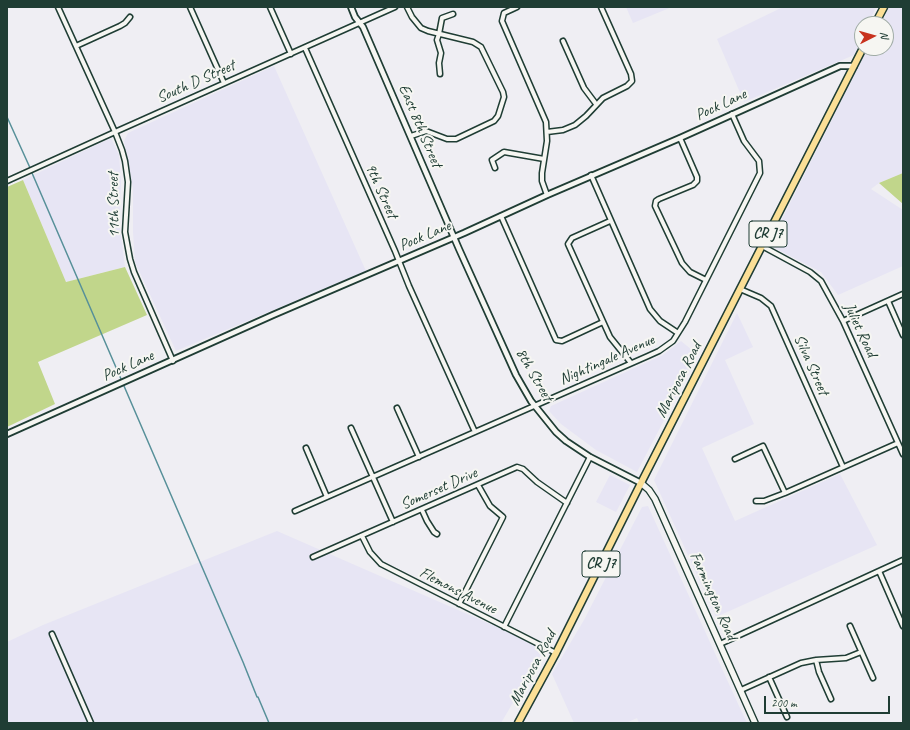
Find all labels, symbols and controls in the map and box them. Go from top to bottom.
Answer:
north arrow [854,16,894,56]
text: N [878,31,892,39]
street label: South D Street [154,56,238,108]
street label: East 8th Street [394,81,446,171]
street label: Pock Lane [692,85,750,125]
street label: 9th Street [360,160,402,222]
street label: 11th Street [104,172,124,238]
street label: Pock Lane [396,217,454,255]
road number: CR J7 [749,221,787,247]
street label: Juliet Road [839,300,881,360]
street label: Nightingale Avenue [556,330,658,390]
street label: Silva Street [789,332,833,398]
street label: Mariposa Road [652,339,706,421]
street label: 8th Street [511,345,557,405]
street label: Pock Lane [99,346,157,386]
street label: Somerset Drive [398,464,480,514]
street label: Farmington Road [685,549,741,643]
road number: CR J7 [582,551,620,577]
street label: Flemons Avenue [416,563,500,619]
street label: Mariposa Road [505,627,561,709]
scale bar [766,688,892,714]
text: 200 m [771,695,797,711]

